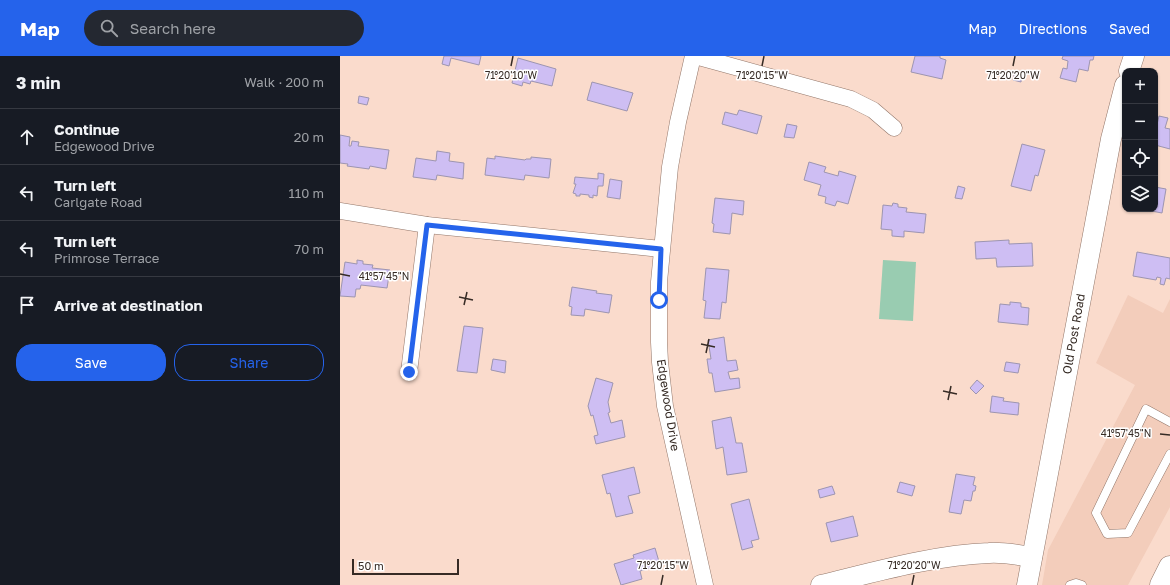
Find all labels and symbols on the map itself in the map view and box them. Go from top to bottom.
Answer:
text: 71°20'10"W [485,69,537,81]
text: 71°20'15"W [736,69,788,81]
text: 71°20'20"W [986,69,1040,81]
text: 41°57'45"N [359,270,409,282]
route start [650,291,668,309]
street label: Old Post Road [1059,292,1088,375]
street label: Edgewood Drive [654,358,683,452]
route end [400,363,418,381]
text: 41°57'45"N [1101,427,1151,439]
scale bar [352,557,459,576]
text: 71°20'15"W [637,559,689,571]
text: 71°20'20"W [887,559,941,571]

